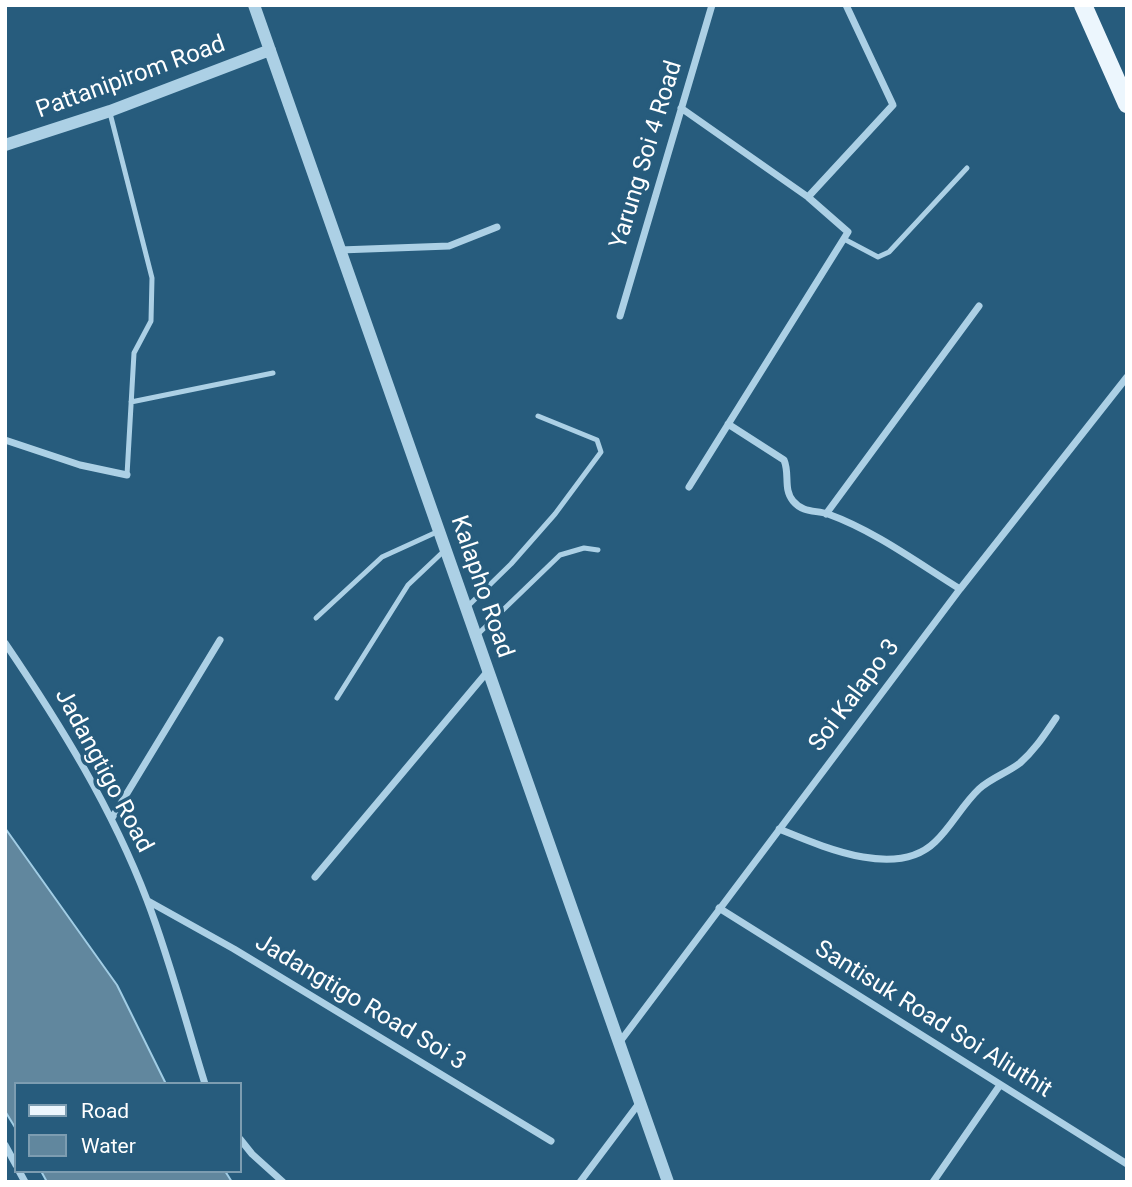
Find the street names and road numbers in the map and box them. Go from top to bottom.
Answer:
street label: Pattanipirom Road [33,30,229,126]
street label: Yarung Soi 4 Road [605,58,689,252]
street label: Kalapho Road [443,512,519,662]
street label: Soi Kalapo 3 [803,634,907,758]
street label: Jadangtigo Road [48,684,158,858]
street label: Jadangtigo Road Soi 3 [249,929,471,1077]
street label: Santisuk Road Soi Aliuthit [809,935,1057,1105]

